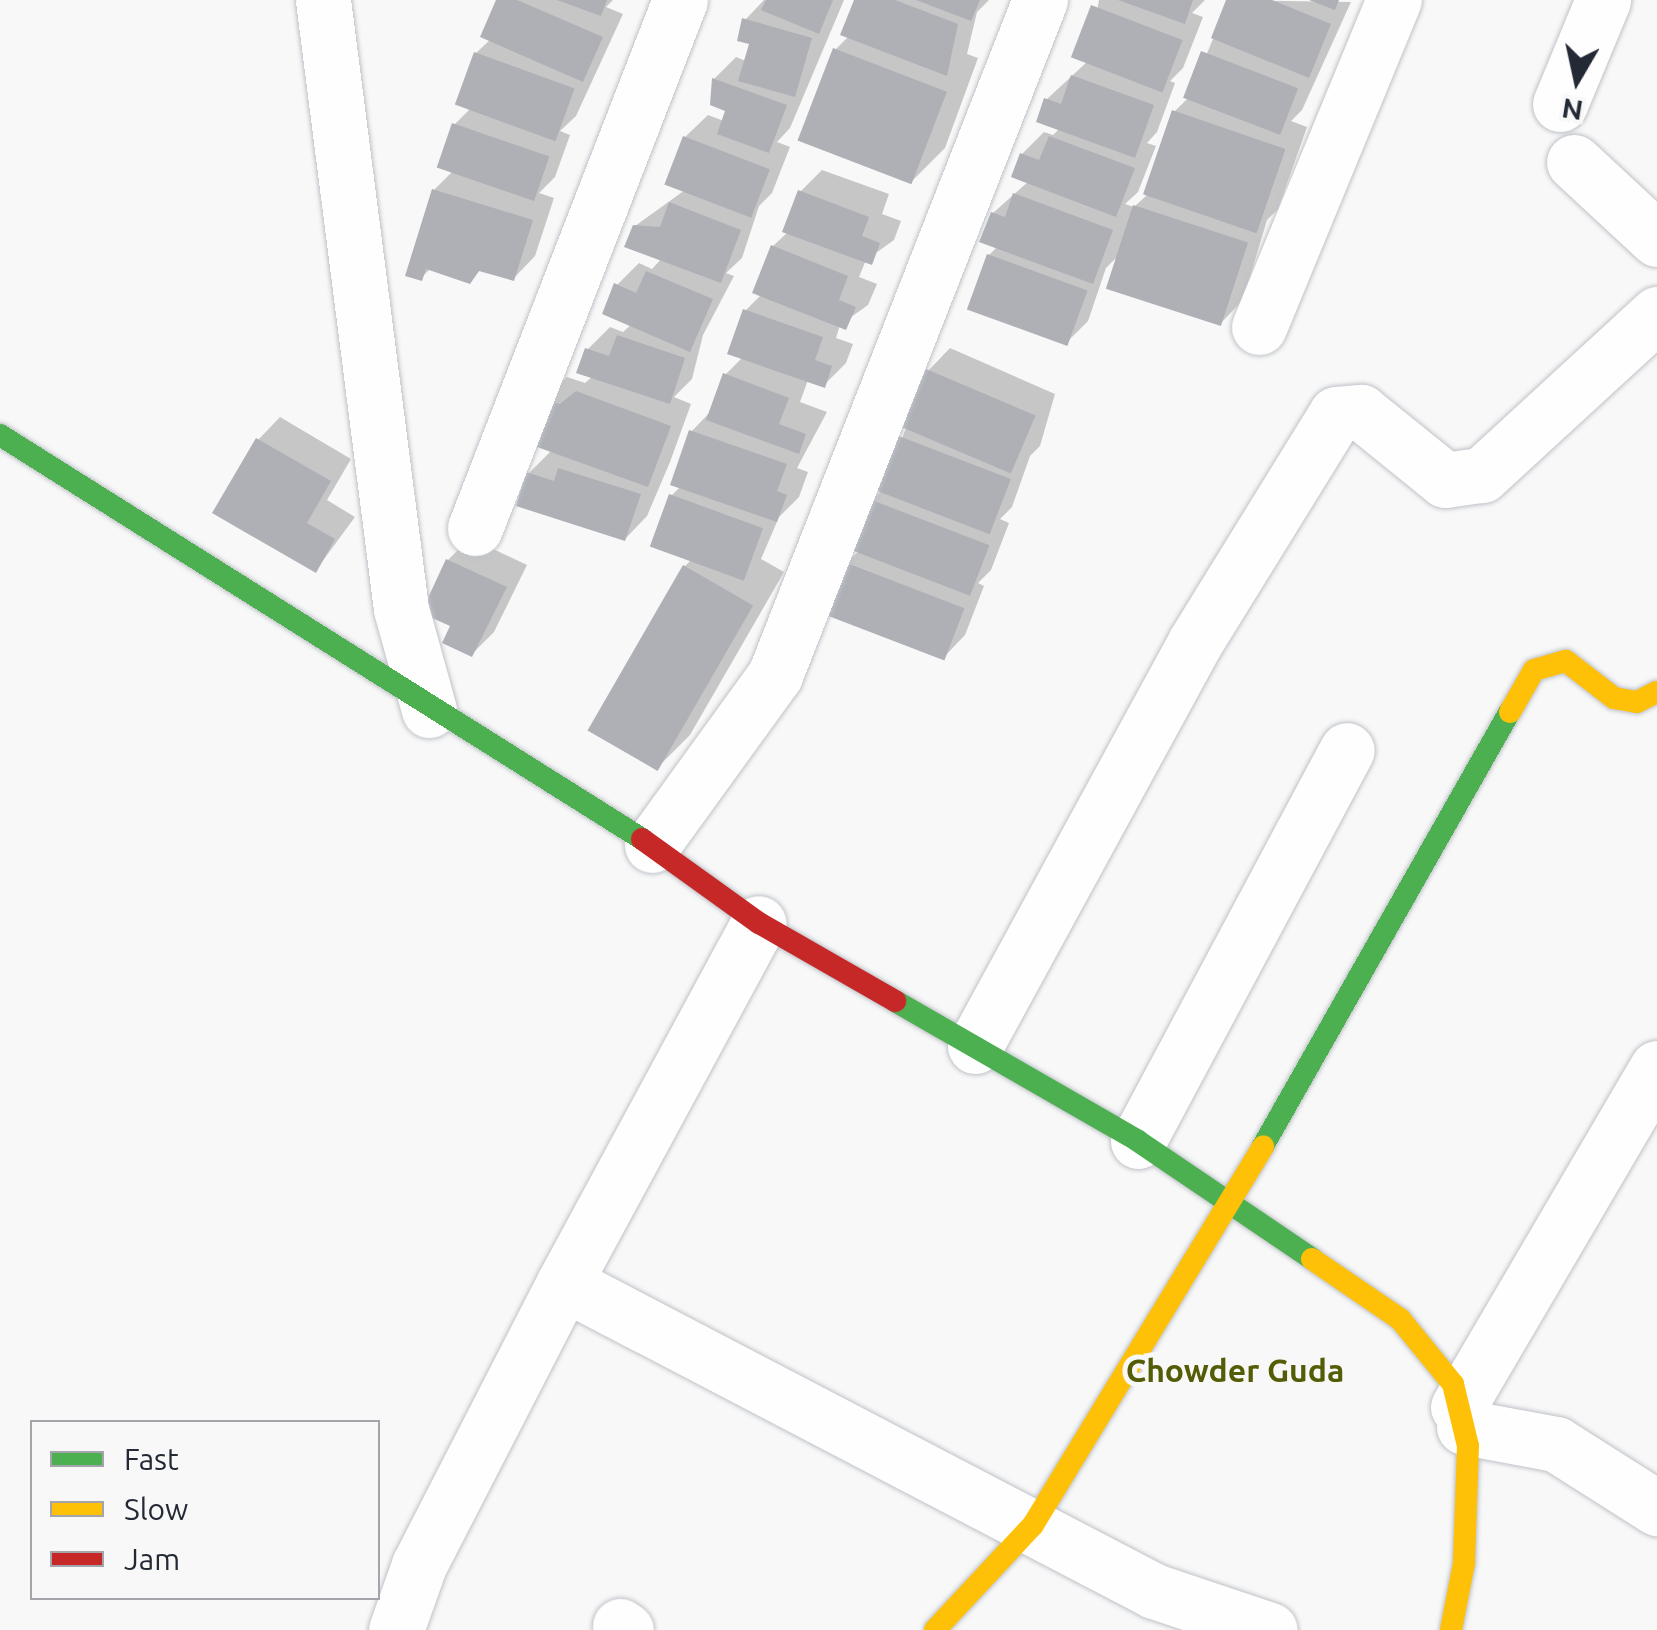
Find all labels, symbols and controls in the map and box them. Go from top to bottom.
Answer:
north arrow [1527,30,1627,130]
text: N [1559,93,1585,127]
district label: Chowder Guda [1126,1351,1344,1389]
legend [30,1420,380,1600]
text: Fast [124,1442,179,1476]
text: Slow [124,1492,188,1526]
text: Jam [124,1542,180,1576]

